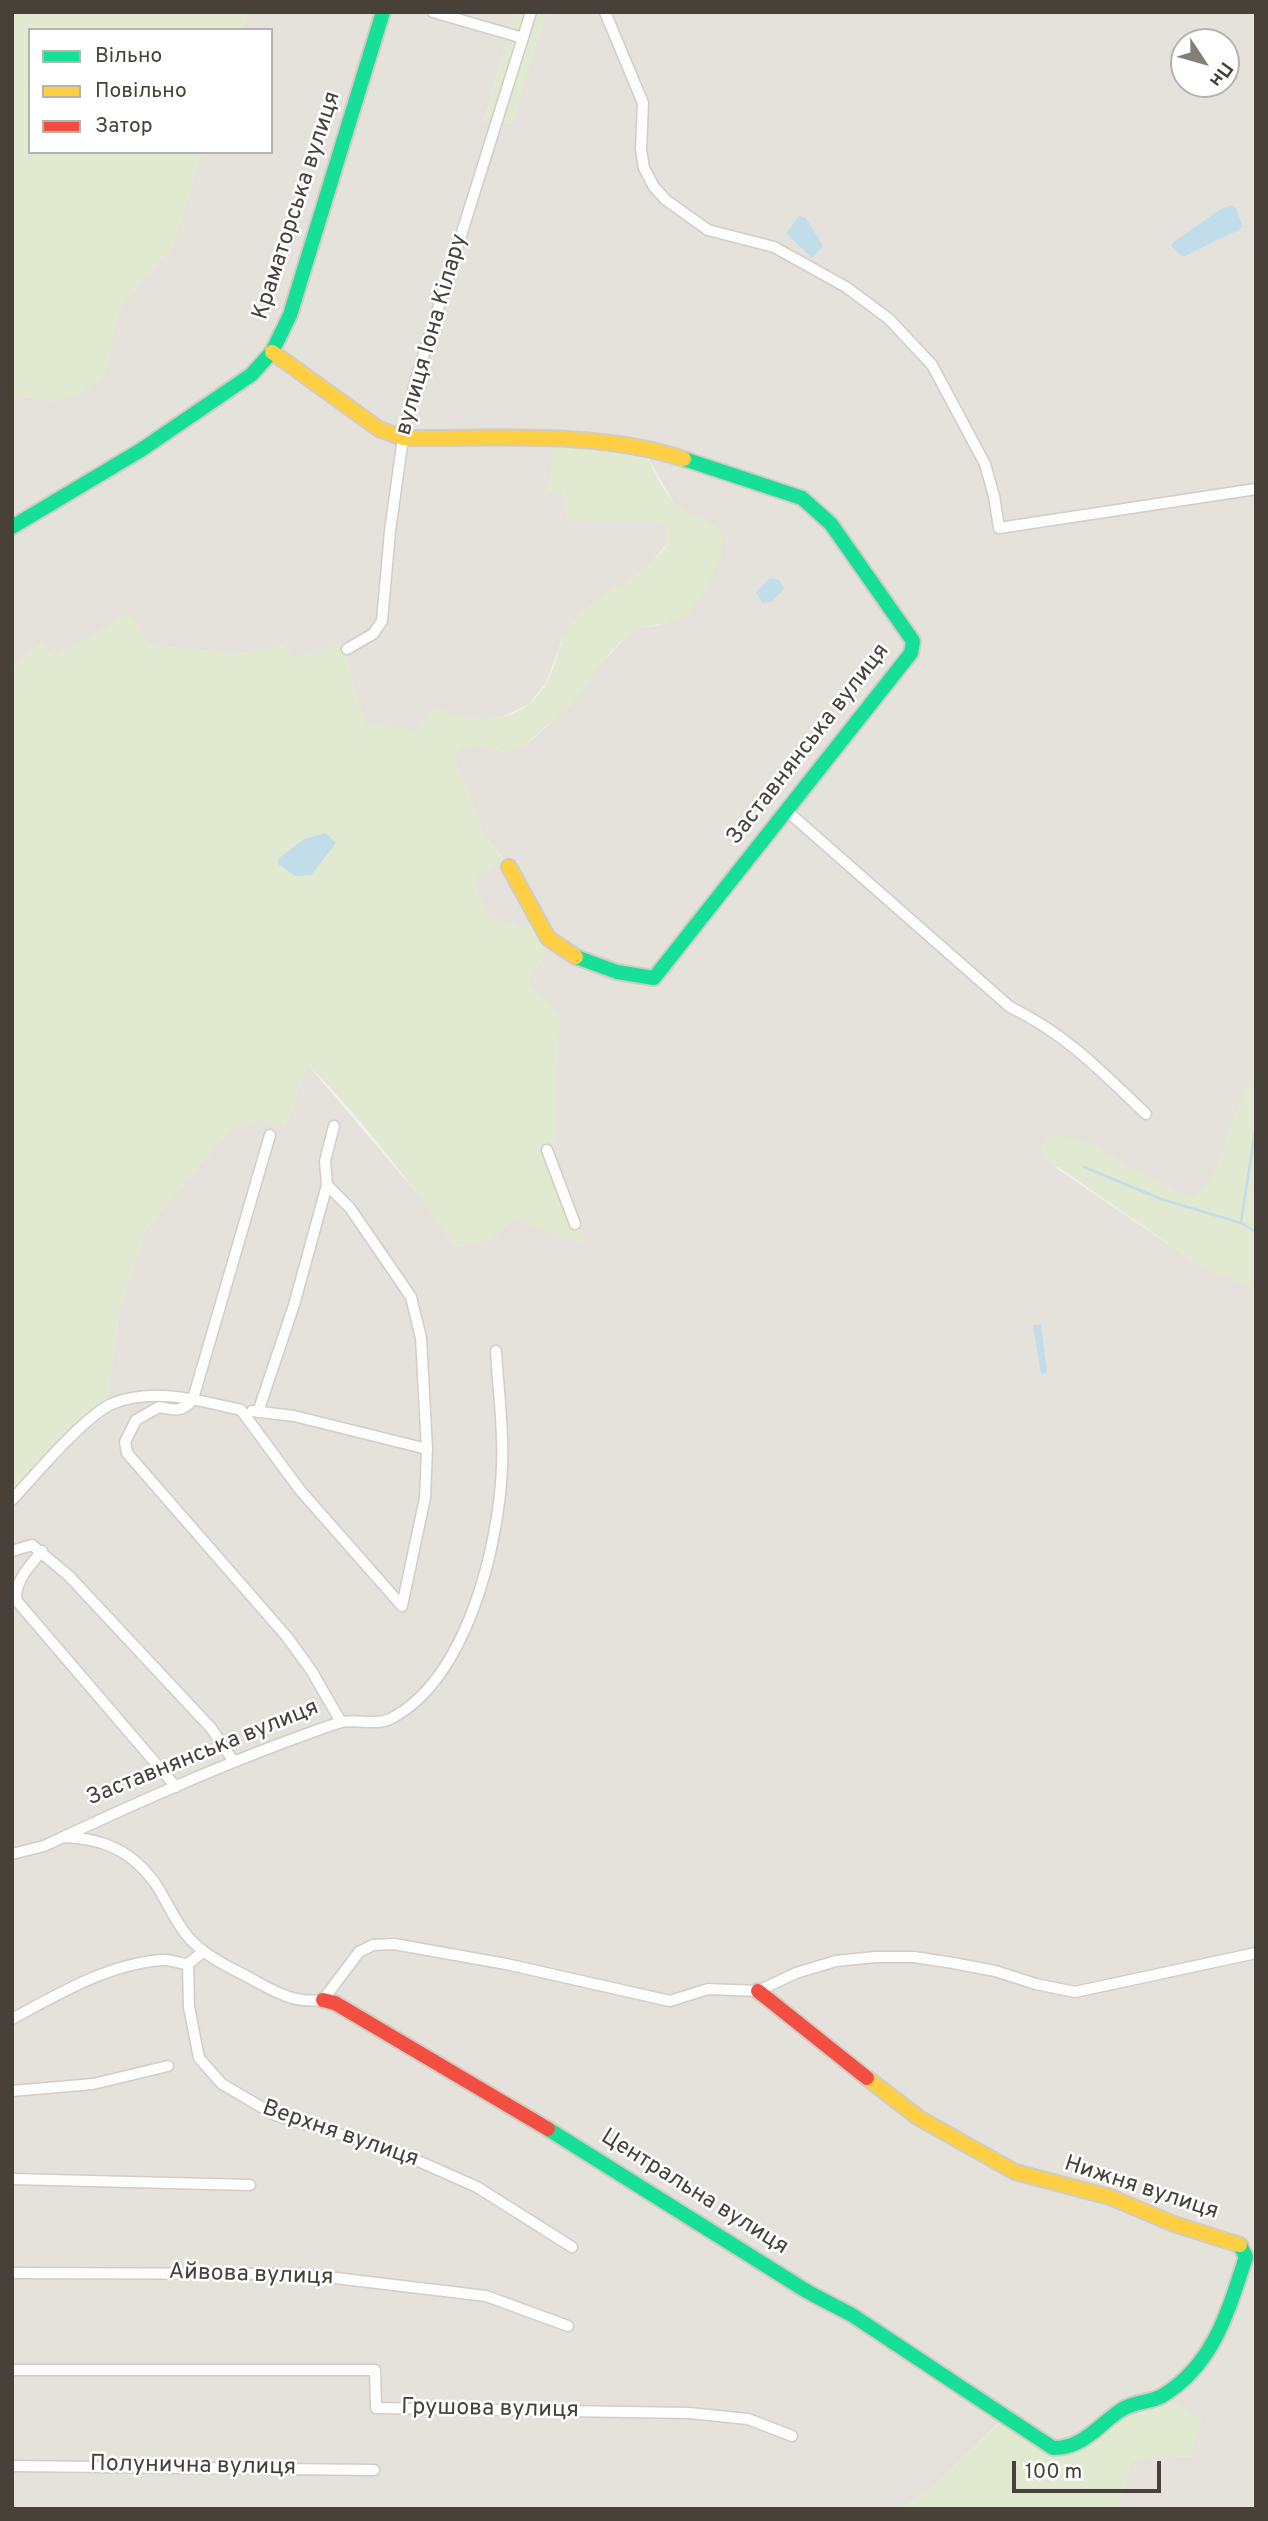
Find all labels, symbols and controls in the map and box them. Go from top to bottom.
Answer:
legend [28,28,273,154]
north arrow [1170,28,1240,98]
text: Вільно [95,43,162,70]
text: Пн [1203,57,1238,92]
text: Повільно [95,78,187,105]
street label: Краматорська вулиця [248,88,348,324]
text: Затор [95,113,153,140]
street label: вулиця Іона Кілару [391,231,475,439]
street label: Заставнянська вулиця [722,639,896,851]
street label: Заставнянська вулиця [83,1695,323,1813]
street label: Верхня вулиця [258,2095,422,2175]
street label: Центральна вулиця [595,2124,793,2262]
street label: Нижня вулиця [1060,2151,1222,2227]
street label: Айвова вулиця [168,2259,334,2293]
street label: Грушова вулиця [401,2395,579,2425]
scale bar [1016,2448,1165,2492]
street label: Полунична вулиця [90,2451,296,2483]
text: 100 m [1025,2459,1082,2486]

